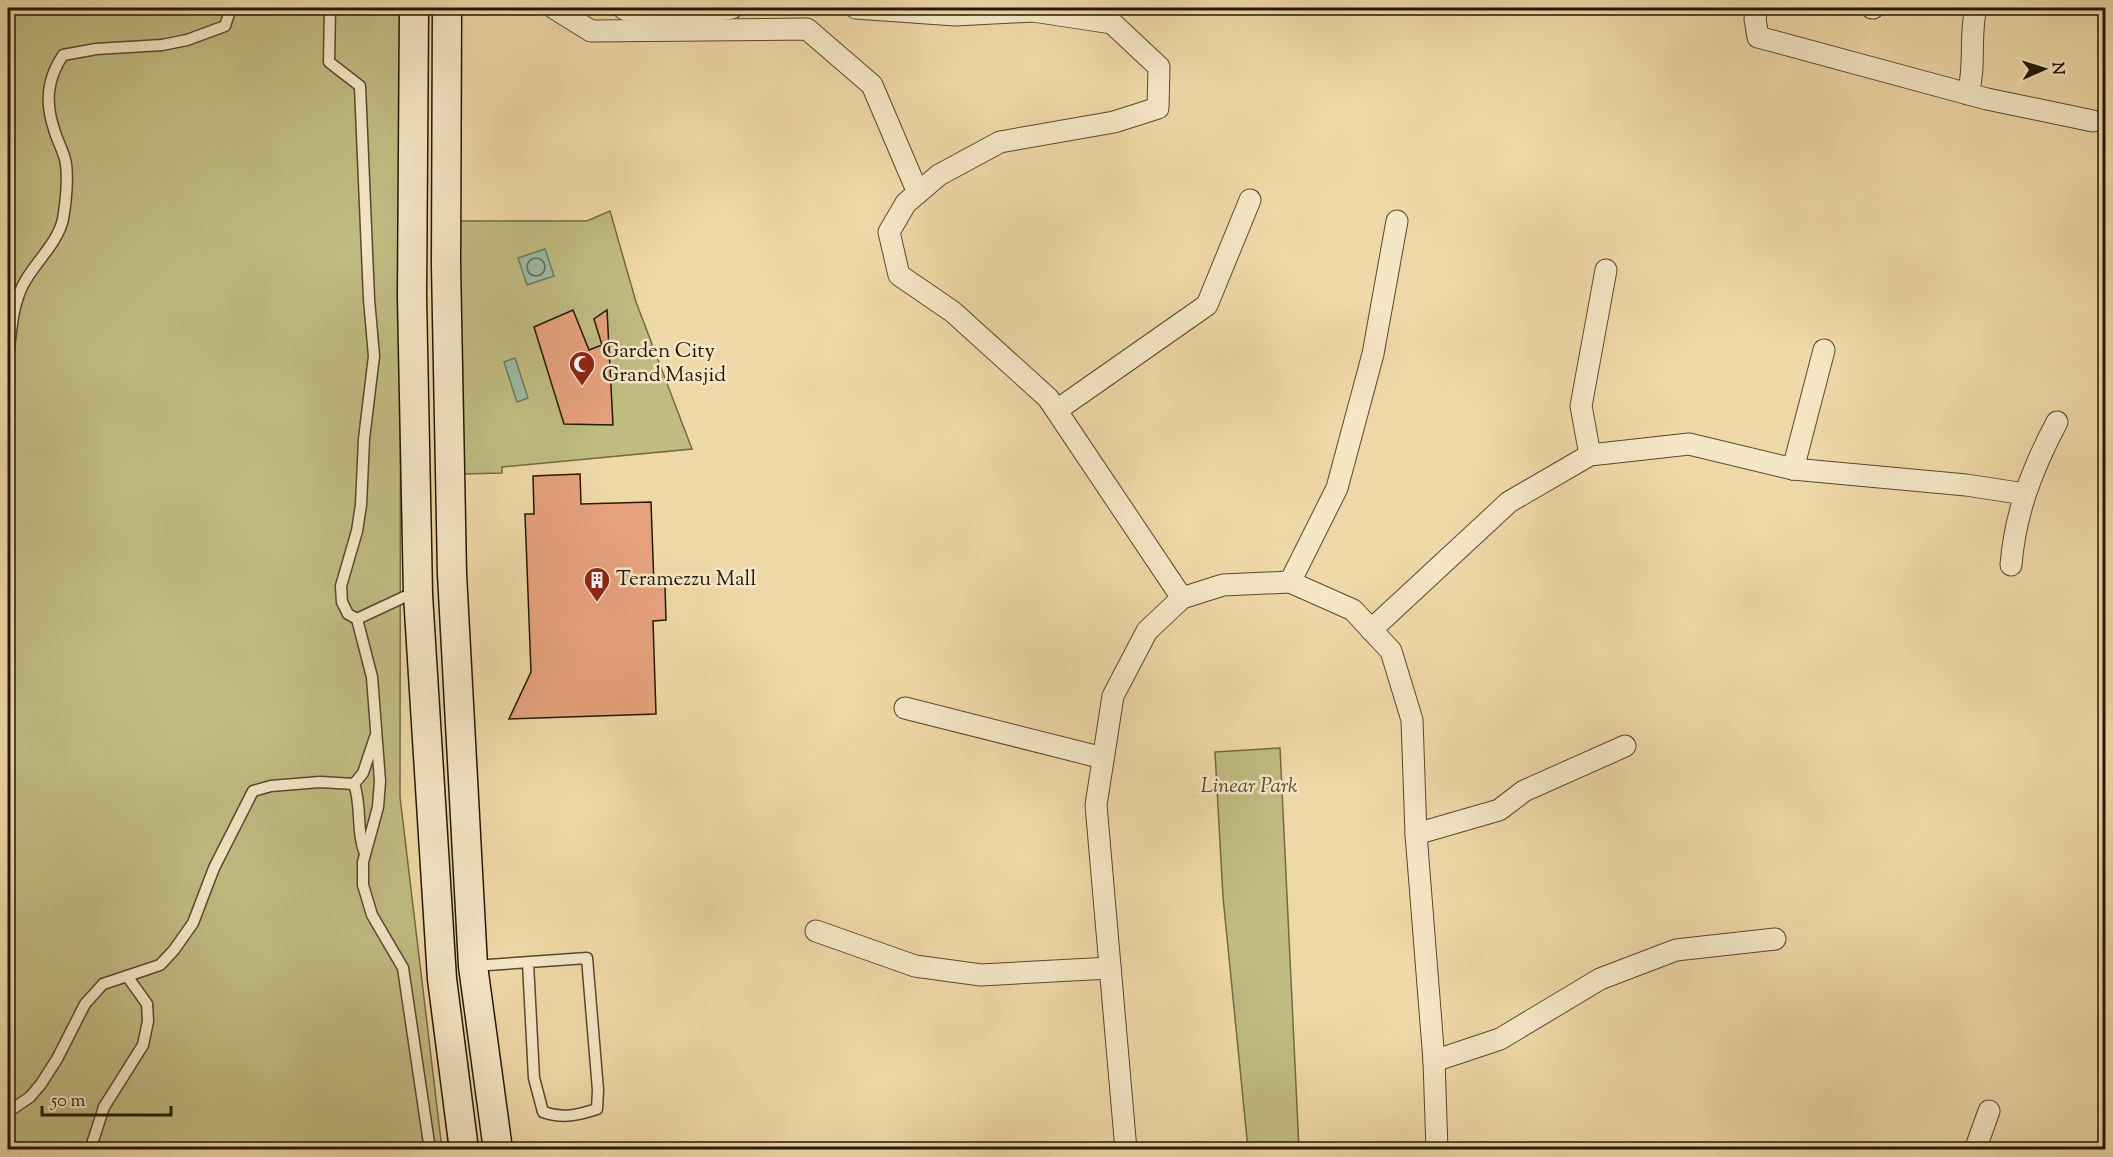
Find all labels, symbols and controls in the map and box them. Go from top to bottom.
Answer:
north arrow [2014,39,2074,99]
text: N [2045,61,2068,76]
place label: Garden City Grand Masjid [602,337,726,391]
mosque icon: Garden City Grand Masjid [567,349,597,387]
building icon: Teramezzu Mall [582,565,612,603]
place label: Teramezzu Mall [616,565,756,595]
park label: Linear Park [1201,772,1298,802]
scale bar [42,1079,171,1117]
text: 50 m [50,1089,86,1115]

